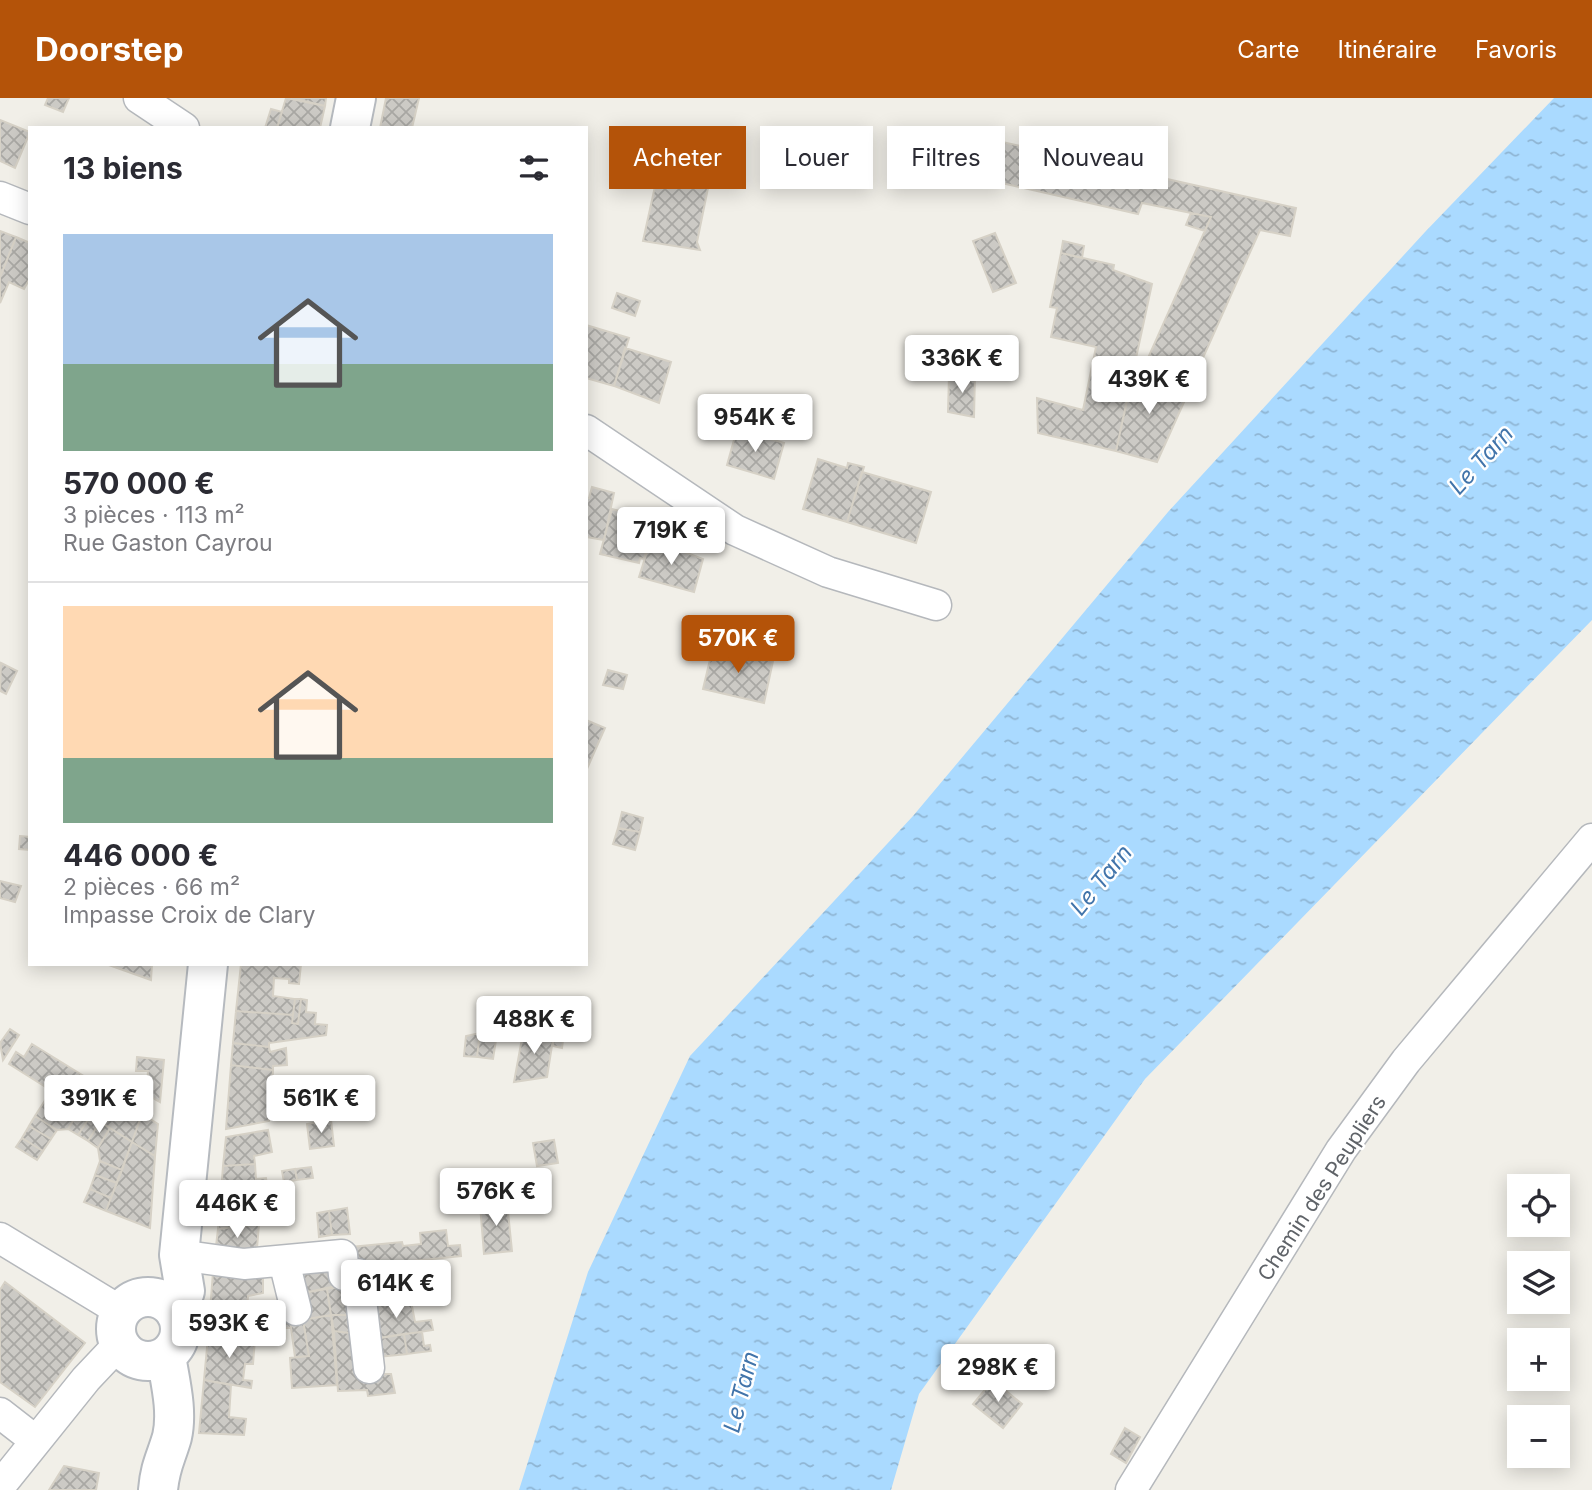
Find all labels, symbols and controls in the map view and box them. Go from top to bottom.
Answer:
text: Doorstep [35,29,183,69]
text: Carte [1237,35,1299,64]
text: Itinéraire [1337,35,1437,64]
text: Favoris [1475,35,1557,64]
chip: Acheter [609,126,746,189]
chip: Louer [760,126,873,189]
chip: Filtres [887,126,1005,189]
chip: Nouveau [1019,126,1168,189]
icon: filters [515,149,553,187]
text: 13 biens [63,150,183,186]
icon: home [245,280,371,406]
pin: 336K € [905,336,1019,395]
text: 336K € [921,344,1003,372]
pin: 439K € [1092,356,1206,416]
text: 439K € [1107,365,1191,393]
pin: 954K € [698,394,812,454]
text: 954K € [714,403,796,431]
water label: Le Tarn [1443,420,1519,500]
text: 570 000 € [63,465,215,501]
text: 3 pièces · 113 m² [63,501,245,529]
pin: 719K € [614,508,728,567]
text: 719K € [633,516,709,544]
text: Rue Gaston Cayrou [63,529,273,557]
pin: 570K € [681,616,795,675]
text: 570K € [698,624,778,652]
icon: home [245,652,371,778]
text: 446 000 € [63,837,219,873]
water label: Le Tarn [1064,839,1138,921]
text: 2 pièces · 66 m² [63,873,240,901]
text: Impasse Croix de Clary [63,901,315,929]
pin: 488K € [477,996,591,1056]
text: 488K € [492,1005,576,1033]
pin: 391K € [42,1076,156,1135]
pin: 561K € [264,1076,378,1135]
text: 391K € [60,1084,138,1112]
text: 561K € [282,1084,360,1112]
street label: Chemin des Peupliers [1252,1090,1391,1285]
pin: 576K € [439,1168,553,1228]
map controls [1507,1174,1570,1468]
button: locate [1507,1174,1570,1237]
text: 576K € [456,1177,536,1205]
pin: 446K € [180,1180,294,1240]
text: 446K € [195,1189,279,1217]
button: layers [1507,1251,1570,1314]
pin: 614K € [339,1260,453,1320]
text: 614K € [357,1269,435,1297]
pin: 593K € [172,1300,286,1360]
text: 593K € [188,1309,270,1337]
button: + [1507,1328,1570,1391]
pin: 298K € [941,1344,1055,1404]
water label: Le Tarn [717,1349,765,1435]
text: 298K € [957,1353,1039,1381]
button: − [1507,1405,1570,1468]

